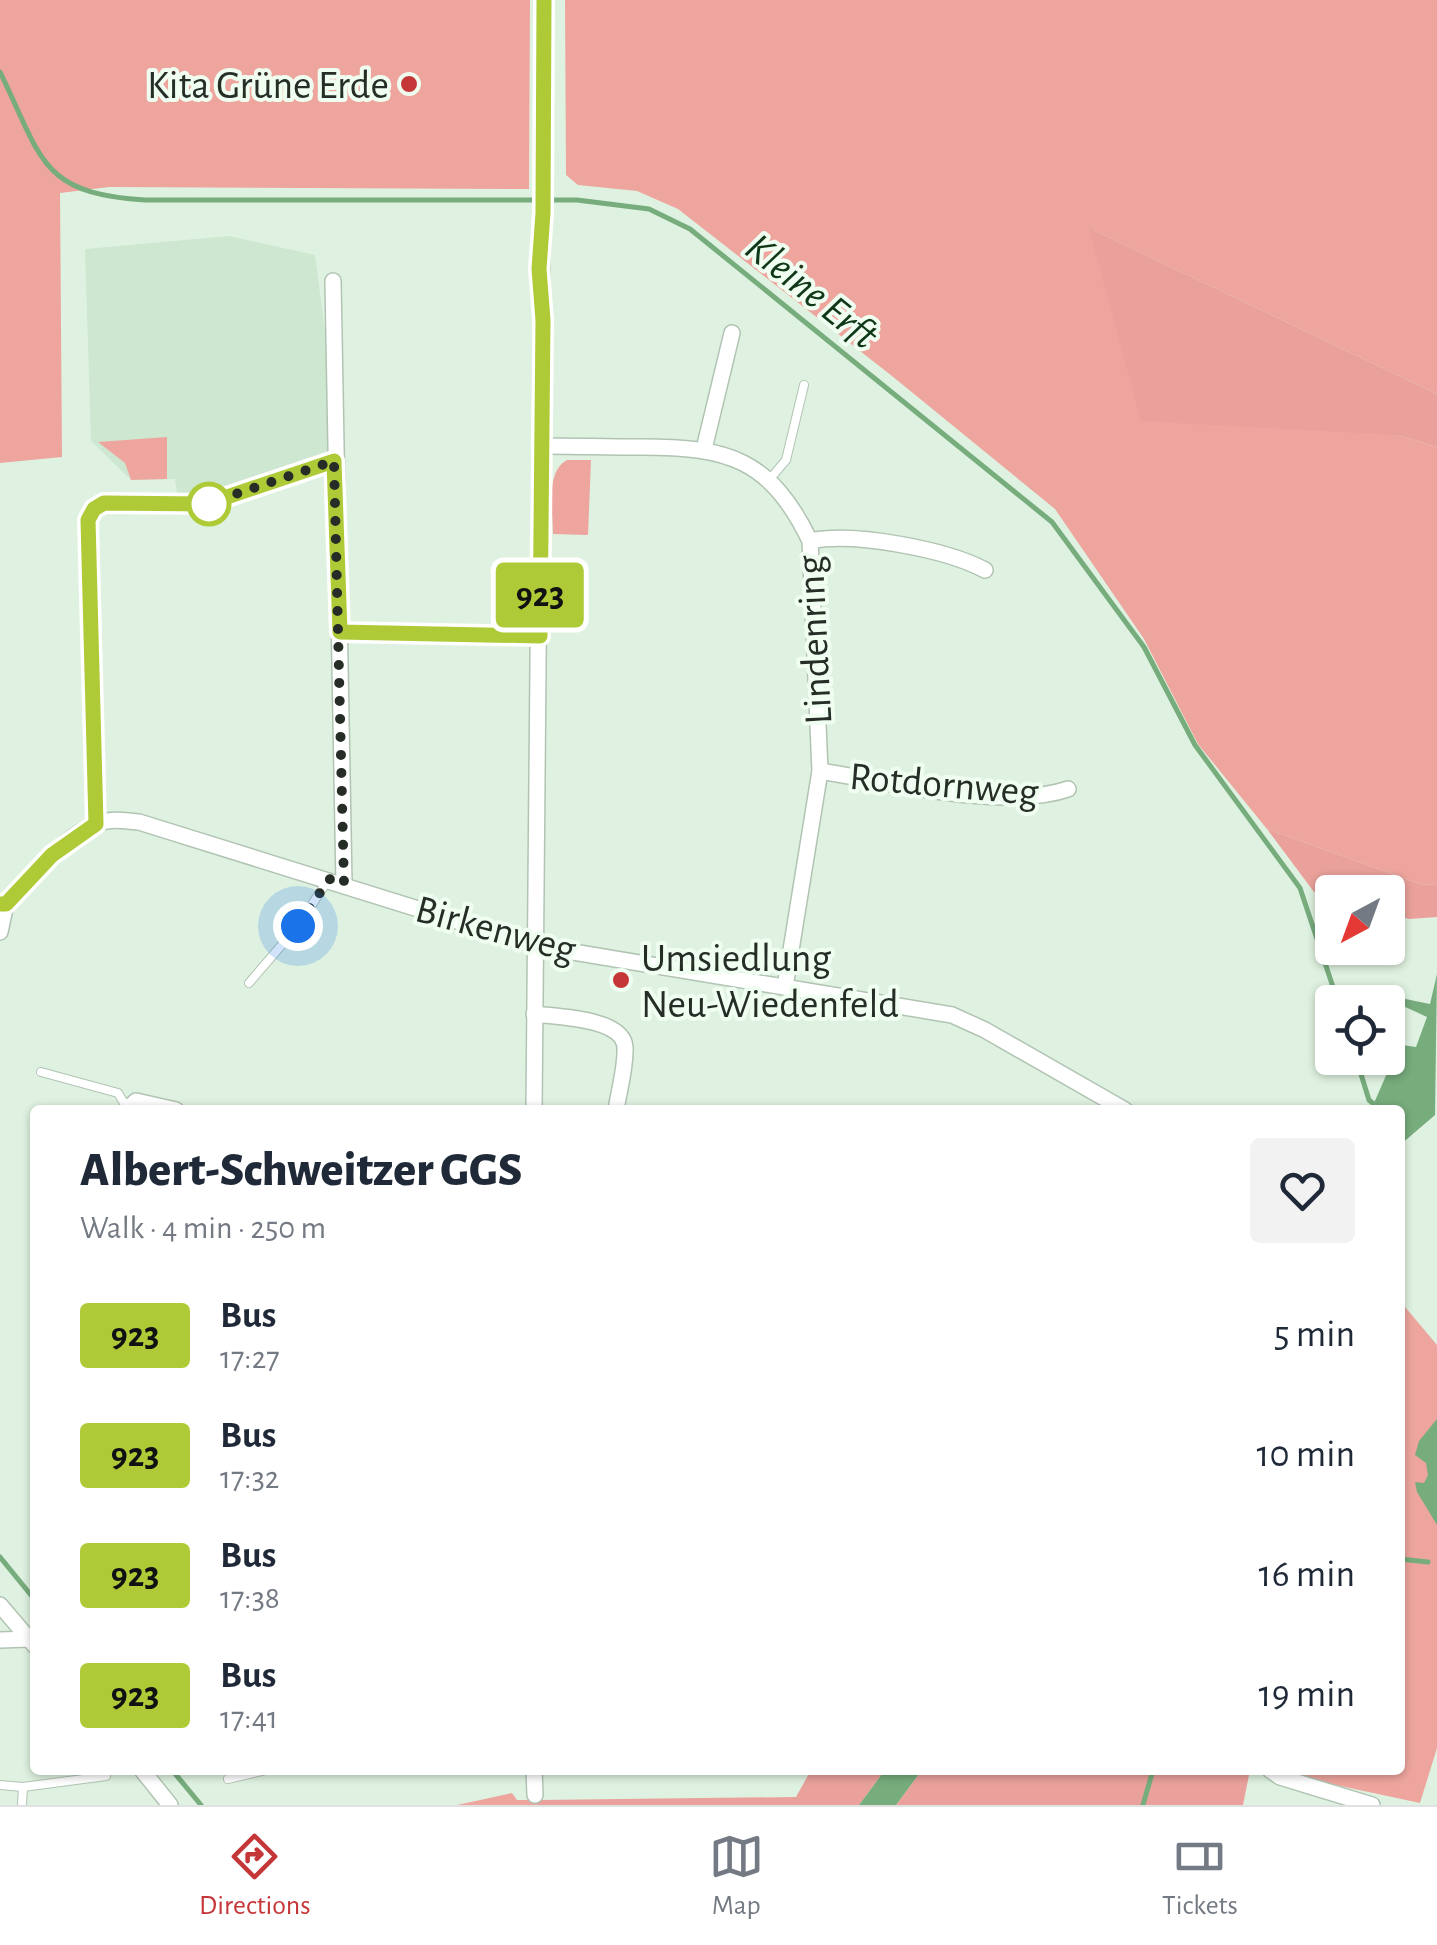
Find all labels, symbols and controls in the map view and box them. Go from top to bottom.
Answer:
place label: Kita Grüne Erde [147,66,389,106]
marker: Kita Grüne Erde [398,73,420,95]
water label: Kleine Erft [737,226,886,357]
unlabelled marker [188,483,230,525]
street label: Lindenring [791,554,839,725]
line badge: 923 [482,562,598,628]
text: 923 [516,578,564,613]
street label: Rotdornweg [848,757,1040,813]
north arrow [1315,875,1405,965]
map controls [1315,875,1405,1075]
street label: Birkenweg [411,889,580,971]
your location [273,901,323,951]
place label: Umsiedlung Neu-Wiedenfeld [641,939,899,1025]
marker: Umsiedlung Neu-Wiedenfeld [610,969,632,991]
button: locate [1315,985,1405,1075]
button: heart [1250,1138,1355,1243]
text: Albert-Schweitzer GGS [80,1147,522,1195]
text: Walk · 4 min · 250 m [80,1212,326,1244]
text: Bus [220,1297,276,1335]
text: 5 min [1274,1316,1355,1354]
text: 923 [111,1318,159,1353]
text: 17:27 [220,1342,280,1374]
text: Bus [220,1417,276,1455]
text: 10 min [1256,1436,1355,1474]
text: 923 [111,1438,159,1473]
text: 17:32 [220,1462,279,1494]
text: Bus [220,1537,276,1575]
text: 16 min [1259,1556,1355,1594]
text: 923 [111,1558,159,1593]
text: 17:38 [220,1582,280,1614]
text: Bus [220,1657,276,1695]
text: 19 min [1259,1676,1355,1714]
text: 923 [111,1678,159,1713]
text: 17:41 [220,1702,278,1734]
tab: Directions [199,1829,311,1923]
tab: Map [709,1829,764,1923]
tab: Tickets [1162,1829,1238,1923]

